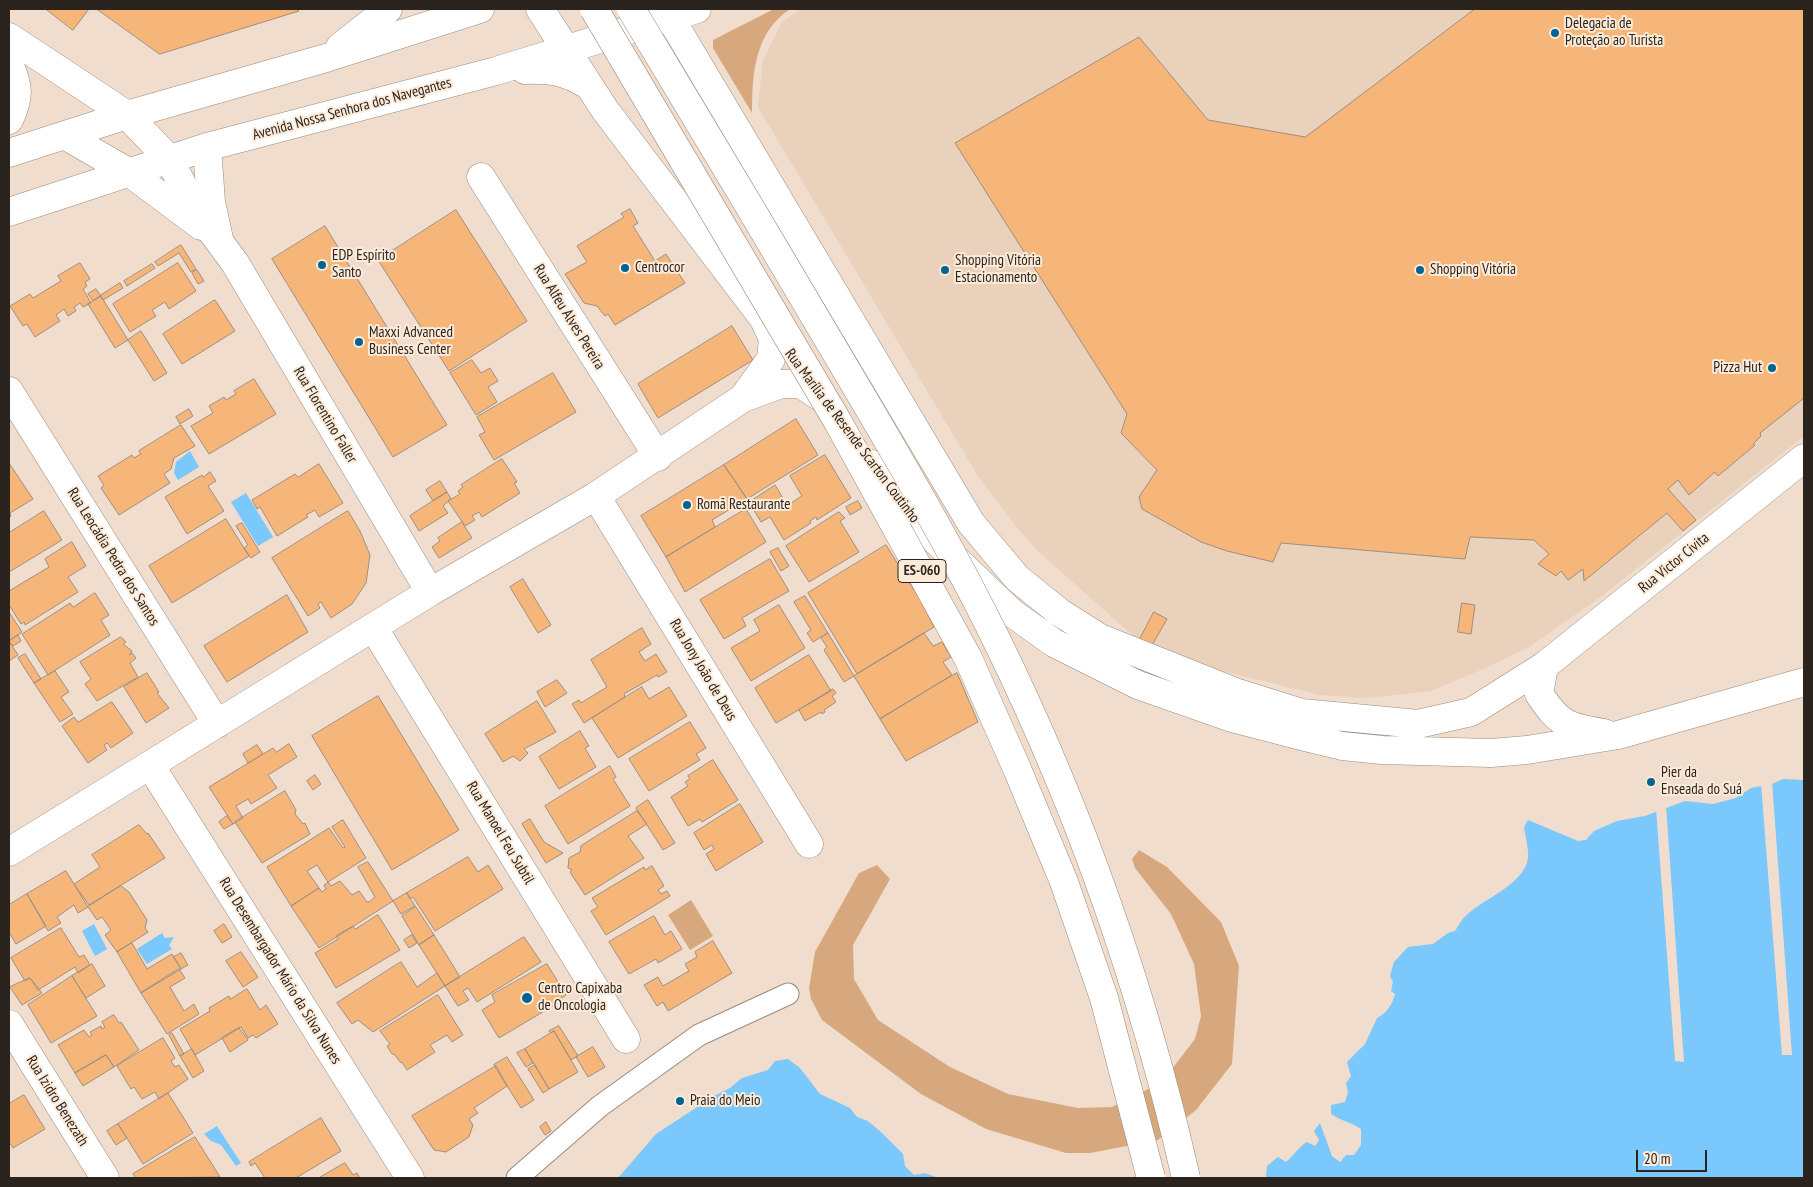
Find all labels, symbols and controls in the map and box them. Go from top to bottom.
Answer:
place label: Delegacia de Proteção ao Turista [1565,15,1663,50]
marker: Delegacia de Proteção ao Turista [1549,27,1561,39]
street label: Avenida Nossa Senhora dos Navegantes [251,74,453,144]
place label: EDP Espírito Santo [332,247,395,282]
place label: Shopping Vitória Estacionamento [955,252,1041,287]
marker: EDP Espírito Santo [316,259,328,271]
place label: Centrocor [635,259,685,277]
street label: Rua Alfeu Alves Pereira [530,261,608,373]
place label: Shopping Vitória [1430,261,1516,279]
marker: Centrocor [619,262,631,274]
marker: Shopping Vitória Estacionamento [939,264,951,276]
marker: Shopping Vitória [1414,264,1426,276]
place label: Maxxi Advanced Business Center [369,324,453,359]
marker: Maxxi Advanced Business Center [353,336,365,348]
street label: Rua Marília de Resende Scarton Coutinho [781,345,923,527]
place label: Pizza Hut [1713,359,1762,377]
marker: Pizza Hut [1766,362,1778,374]
street label: Rua Florentino Faller [289,364,361,466]
street label: Rua Leocádia Pedra dos Santos [63,485,163,629]
place label: Romã Restaurante [697,496,790,514]
marker: Romã Restaurante [681,499,693,511]
street label: Rua Victor Civita [1635,529,1713,597]
road number: ES-060 [898,560,946,582]
street label: Rua Jony João de Deus [665,616,741,724]
place label: Pier da Enseada do Suá [1661,764,1742,799]
marker: Pier da Enseada do Suá [1645,776,1657,788]
street label: Rua Manoel Feu Subtil [462,778,538,888]
street label: Rua Desembargador Mário da Silva Nunes [215,875,345,1067]
place label: Centro Capixaba de Oncologia [538,980,622,1015]
marker: Centro Capixaba de Oncologia [520,991,534,1005]
street label: Rua Izidro Benezath [22,1052,92,1150]
place label: Praia do Meio [690,1092,761,1110]
marker: Praia do Meio [674,1095,686,1107]
scale bar [1638,1140,1709,1172]
text: 20 m [1644,1149,1670,1168]

